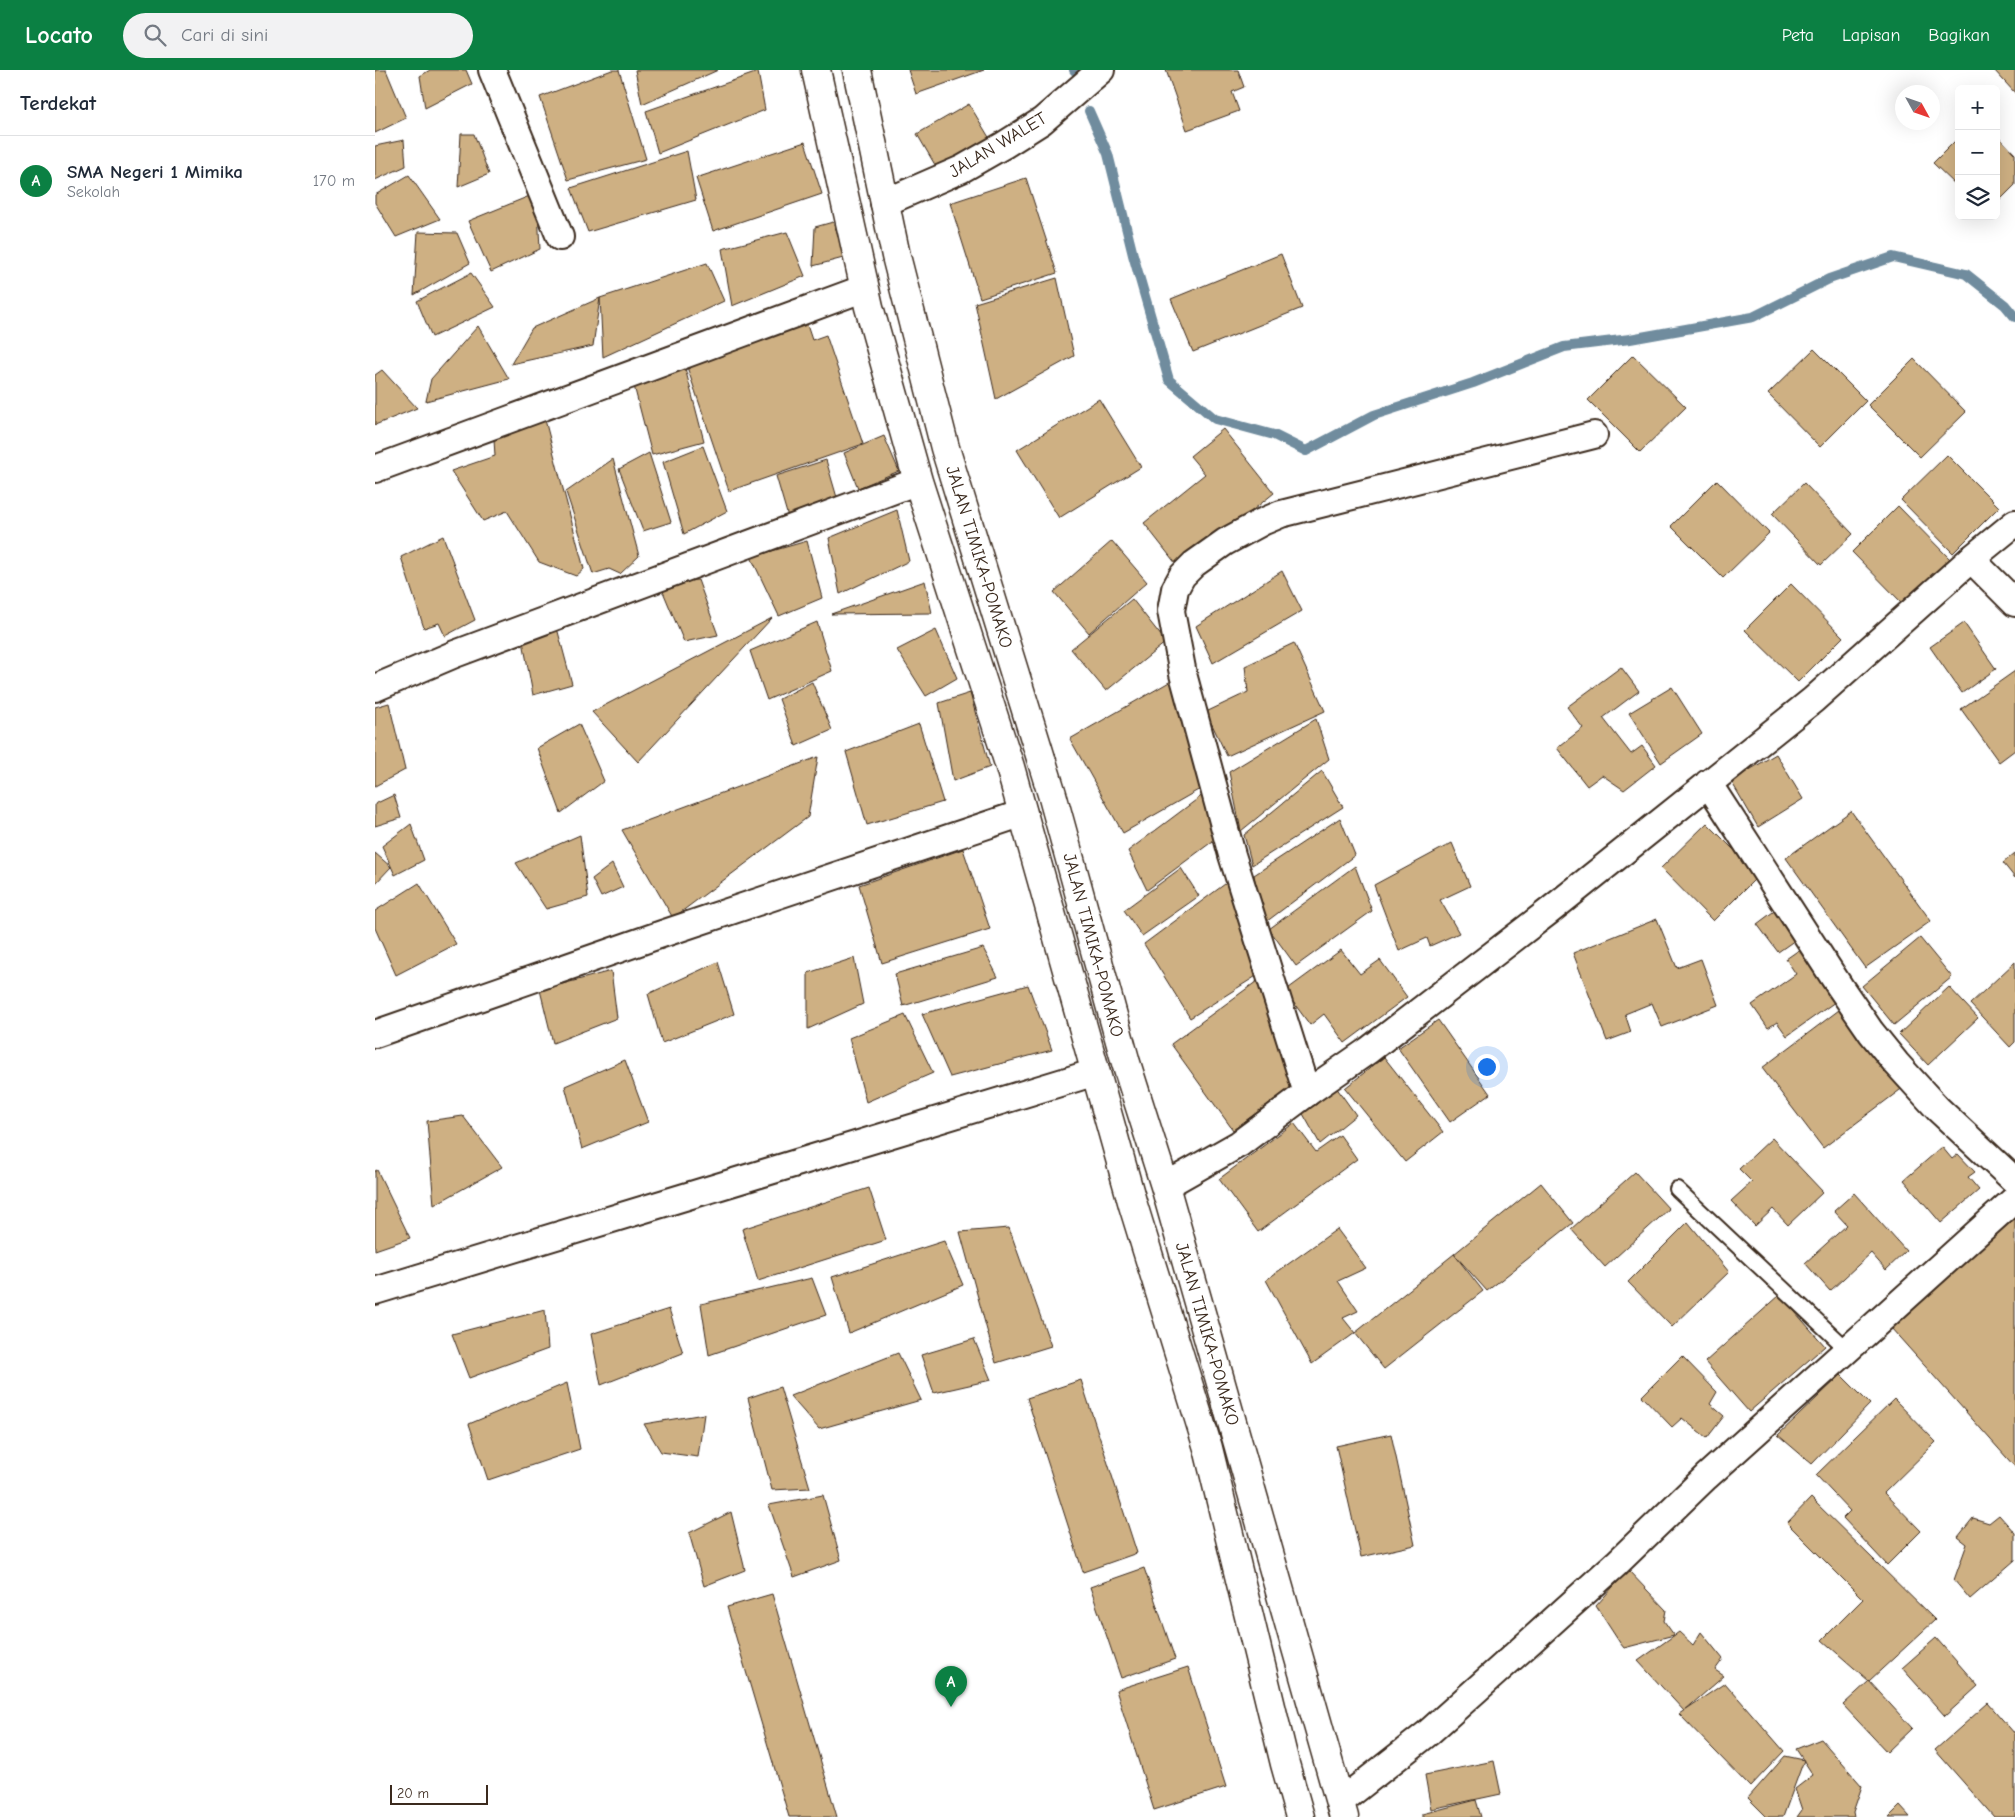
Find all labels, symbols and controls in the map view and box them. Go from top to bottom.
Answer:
search box [123,13,473,58]
text: Locato [25,21,93,49]
icon: search [141,21,169,49]
text: Cari di sini [181,24,268,46]
text: Peta [1782,25,1814,46]
text: Lapisan [1842,25,1900,46]
text: Bagikan [1928,25,1990,46]
north arrow [1895,85,1940,130]
map controls [1955,85,2000,220]
button: + [1955,85,2000,130]
text: Terdekat [20,91,96,115]
street label: JALAN WALET [945,107,1051,182]
button: − [1955,130,2000,175]
text: SMA Negeri 1 Mimika [67,161,243,183]
text: A [32,172,40,190]
text: 170 m [313,172,355,190]
button: layers [1955,175,2000,220]
text: Sekolah [67,183,120,201]
street label: JALAN TIMIKA-POMAKO [941,463,1017,651]
street label: JALAN TIMIKA-POMAKO [1058,851,1128,1039]
your location [1474,1054,1500,1080]
street label: JALAN TIMIKA-POMAKO [1171,1240,1243,1428]
pin: A [935,1666,967,1707]
scale bar [390,1782,487,1805]
text: 20 m [397,1785,429,1802]

